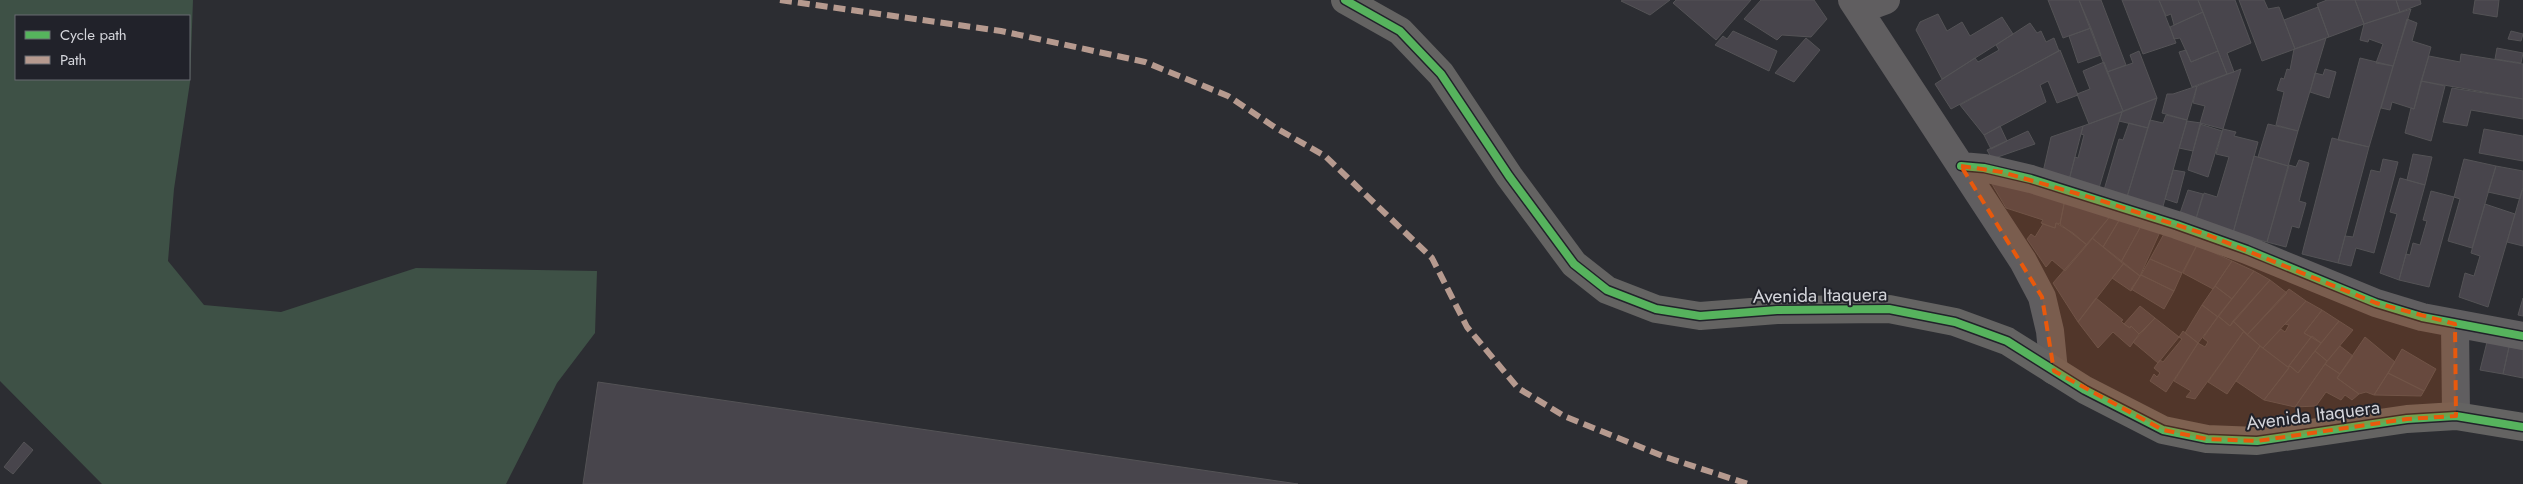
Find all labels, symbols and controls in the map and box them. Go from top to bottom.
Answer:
legend [15,15,190,80]
text: Cycle path [60,24,127,46]
text: Path [60,49,86,71]
street label: Avenida Itaquera [1752,280,1888,310]
street label: Avenida Itaquera [2245,393,2381,437]

